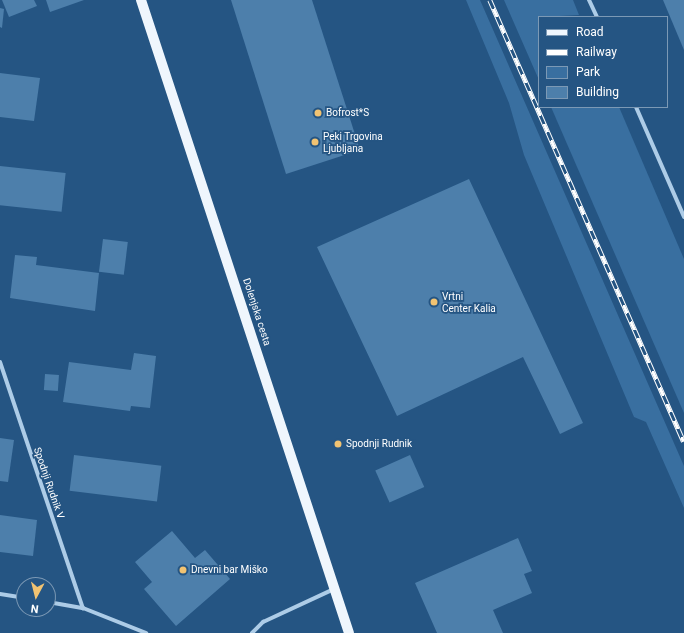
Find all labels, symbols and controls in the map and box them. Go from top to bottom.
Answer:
legend [538,16,668,108]
text: Road [576,25,604,39]
text: Railway [576,45,617,59]
text: Park [576,65,600,79]
text: Building [576,85,619,99]
place label: Bofrost*S [326,107,369,119]
marker: Bofrost*S [313,108,323,118]
place label: Peki Trgovina Ljubljana [323,130,383,154]
marker: Peki Trgovina Ljubljana [310,137,320,147]
street label: Dolenjska cesta [240,277,274,347]
place label: Vrtni Center Kalia [442,290,496,314]
marker: Vrtni Center Kalia [429,297,439,307]
place label: Spodnji Rudnik [346,438,412,450]
marker: Spodnji Rudnik [333,439,343,449]
street label: Spodnji Rudnik V [31,446,67,520]
place label: Dnevni bar Miško [191,564,268,576]
marker: Dnevni bar Miško [178,565,188,575]
north arrow [16,577,56,617]
text: N [30,601,39,615]

